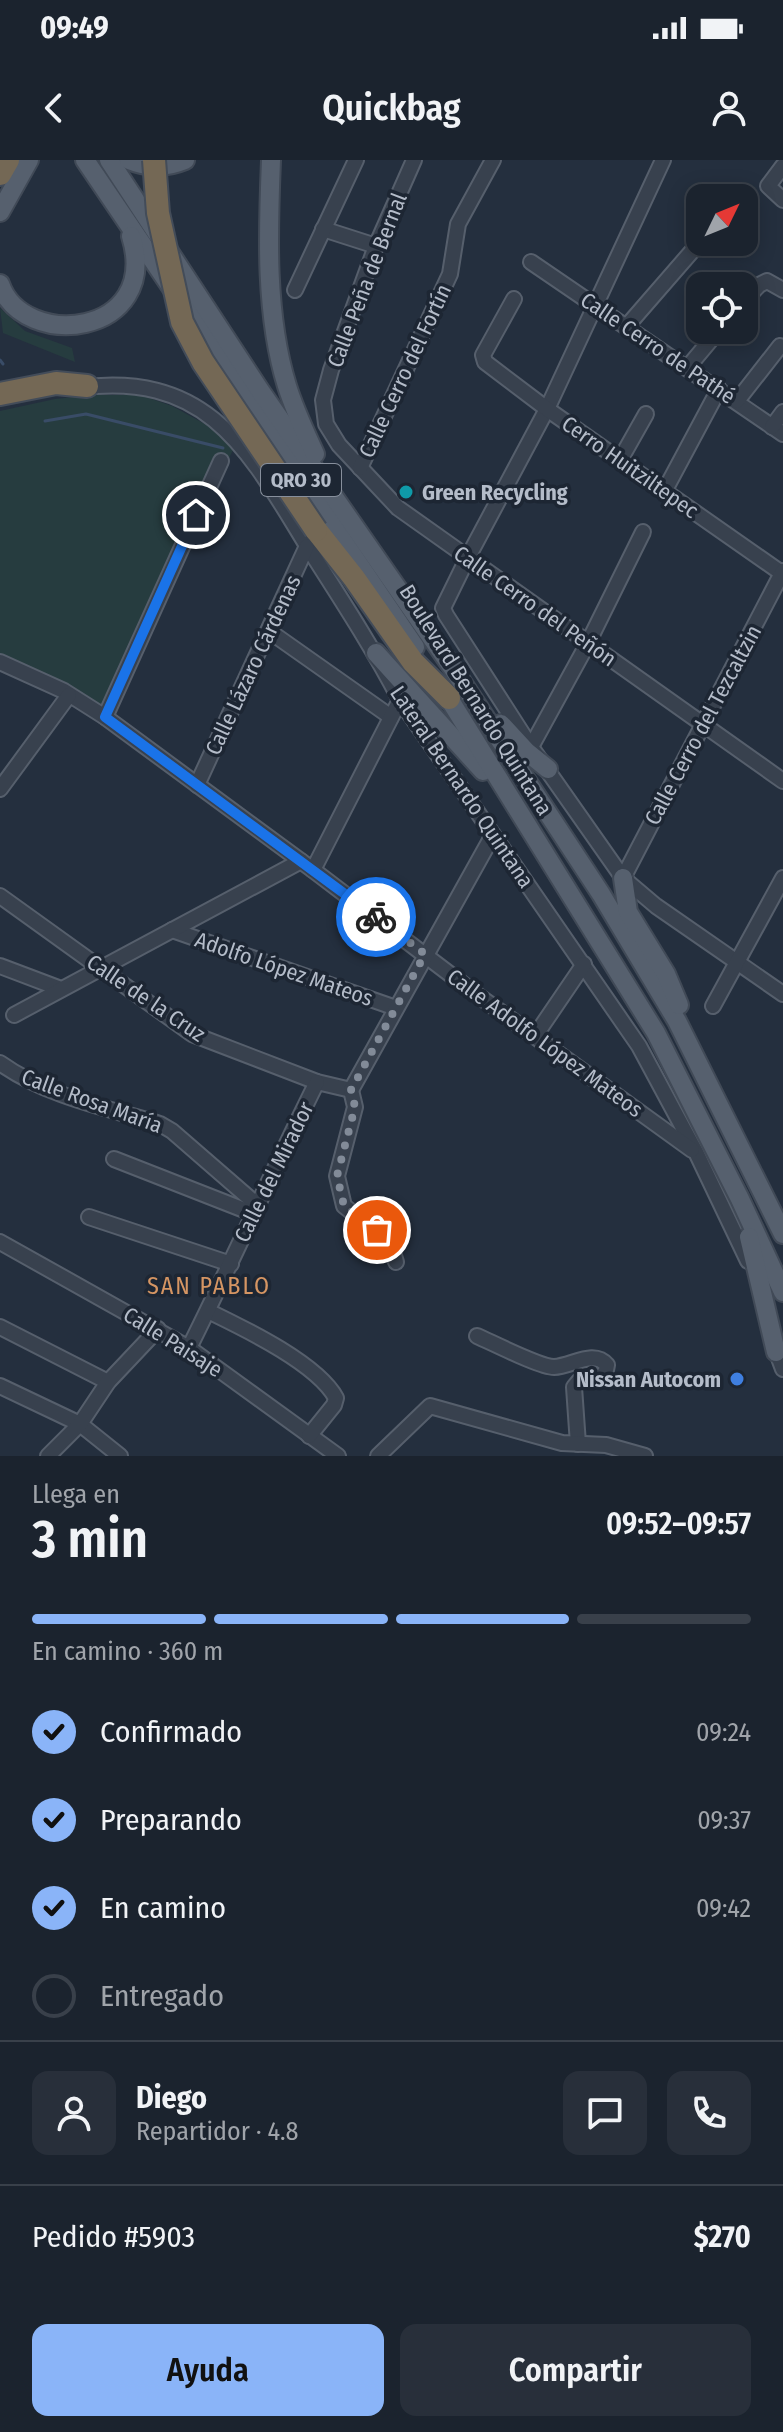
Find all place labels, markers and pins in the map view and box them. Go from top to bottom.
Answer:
place label: Green Recycling [422,479,568,506]
pin [162,481,230,549]
marker: Green Recycling [397,483,415,501]
pin [343,1196,411,1264]
place label: Nissan Autocom [576,1366,721,1393]
marker: Nissan Autocom [728,1370,746,1388]

